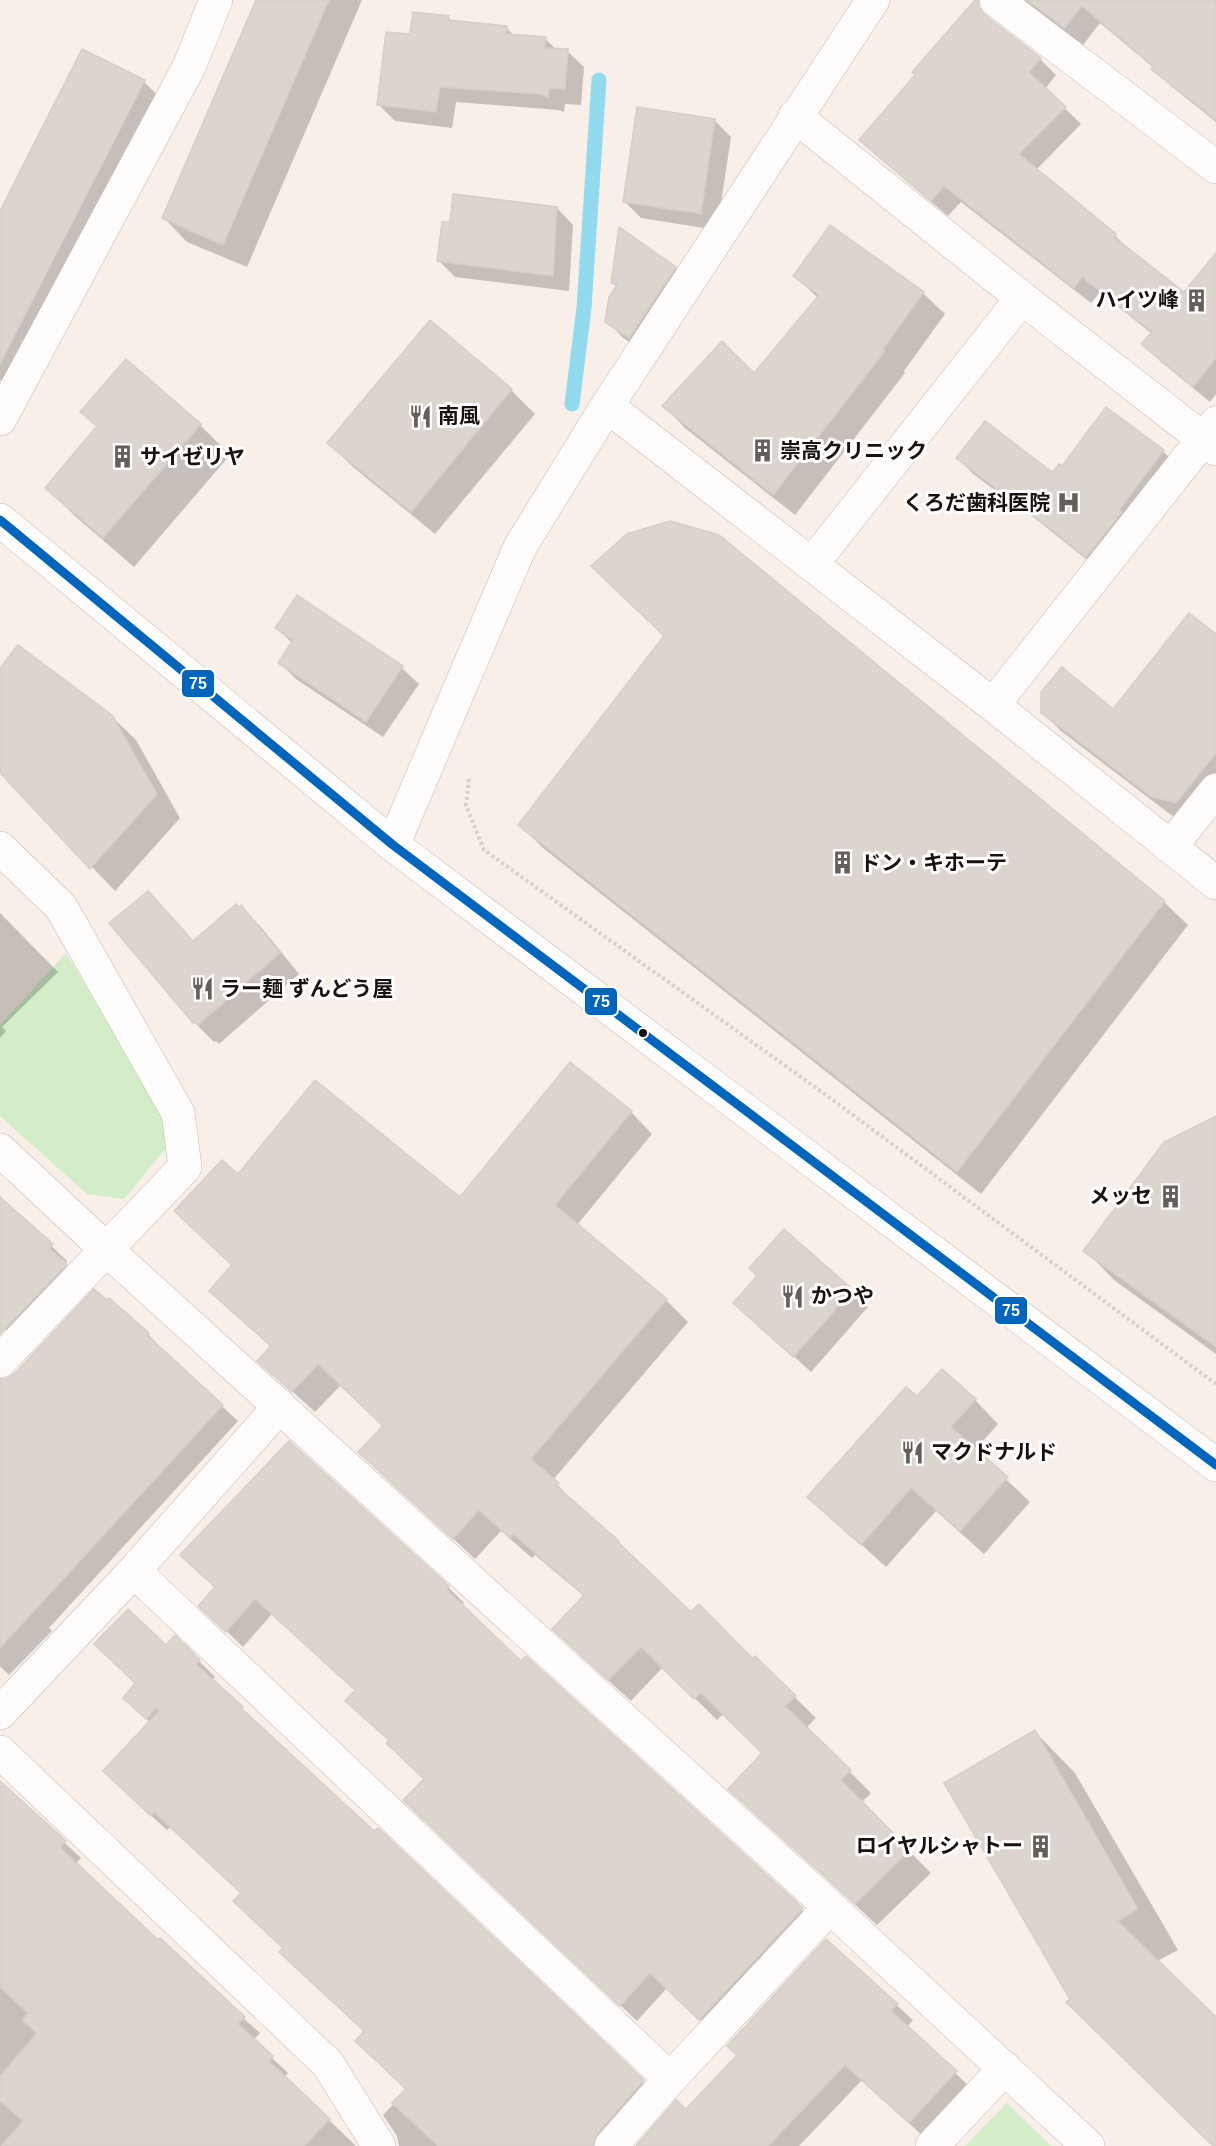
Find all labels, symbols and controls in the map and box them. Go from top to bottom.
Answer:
building icon: ハイツ峰 [1184,287,1210,313]
place label: ハイツ峰 [1095,288,1179,311]
restaurant icon: 南風 [407,403,433,429]
place label: 南風 [438,404,480,427]
building icon: 崇高クリニック [749,438,775,464]
place label: 崇高クリニック [780,439,927,462]
building icon: サイゼリヤ [109,444,135,470]
place label: サイゼリヤ [140,445,245,468]
hospital icon: くろだ歯科医院 [1055,490,1081,516]
place label: くろだ歯科医院 [903,491,1050,514]
line badge: 75 [181,669,215,698]
text: 75 [189,675,207,692]
building icon: ドン・キホーテ [829,850,855,876]
place label: ドン・キホーテ [860,851,1007,874]
restaurant icon: ラー麺 ずんどう屋 [189,976,215,1002]
place label: ラー麺 ずんどう屋 [220,977,393,1000]
line badge: 75 [584,987,618,1016]
text: 75 [592,993,610,1010]
unlabelled marker [637,1027,649,1039]
building icon: メッセ [1157,1183,1183,1209]
place label: メッセ [1089,1184,1152,1207]
restaurant icon: かつや [780,1283,806,1309]
place label: かつや [811,1284,874,1307]
line badge: 75 [994,1296,1028,1325]
text: 75 [1002,1302,1020,1319]
restaurant icon: マクドナルド [900,1439,926,1465]
place label: マクドナルド [931,1440,1057,1463]
building icon: ロイヤルシャトー [1028,1833,1054,1859]
place label: ロイヤルシャトー [856,1834,1023,1857]

